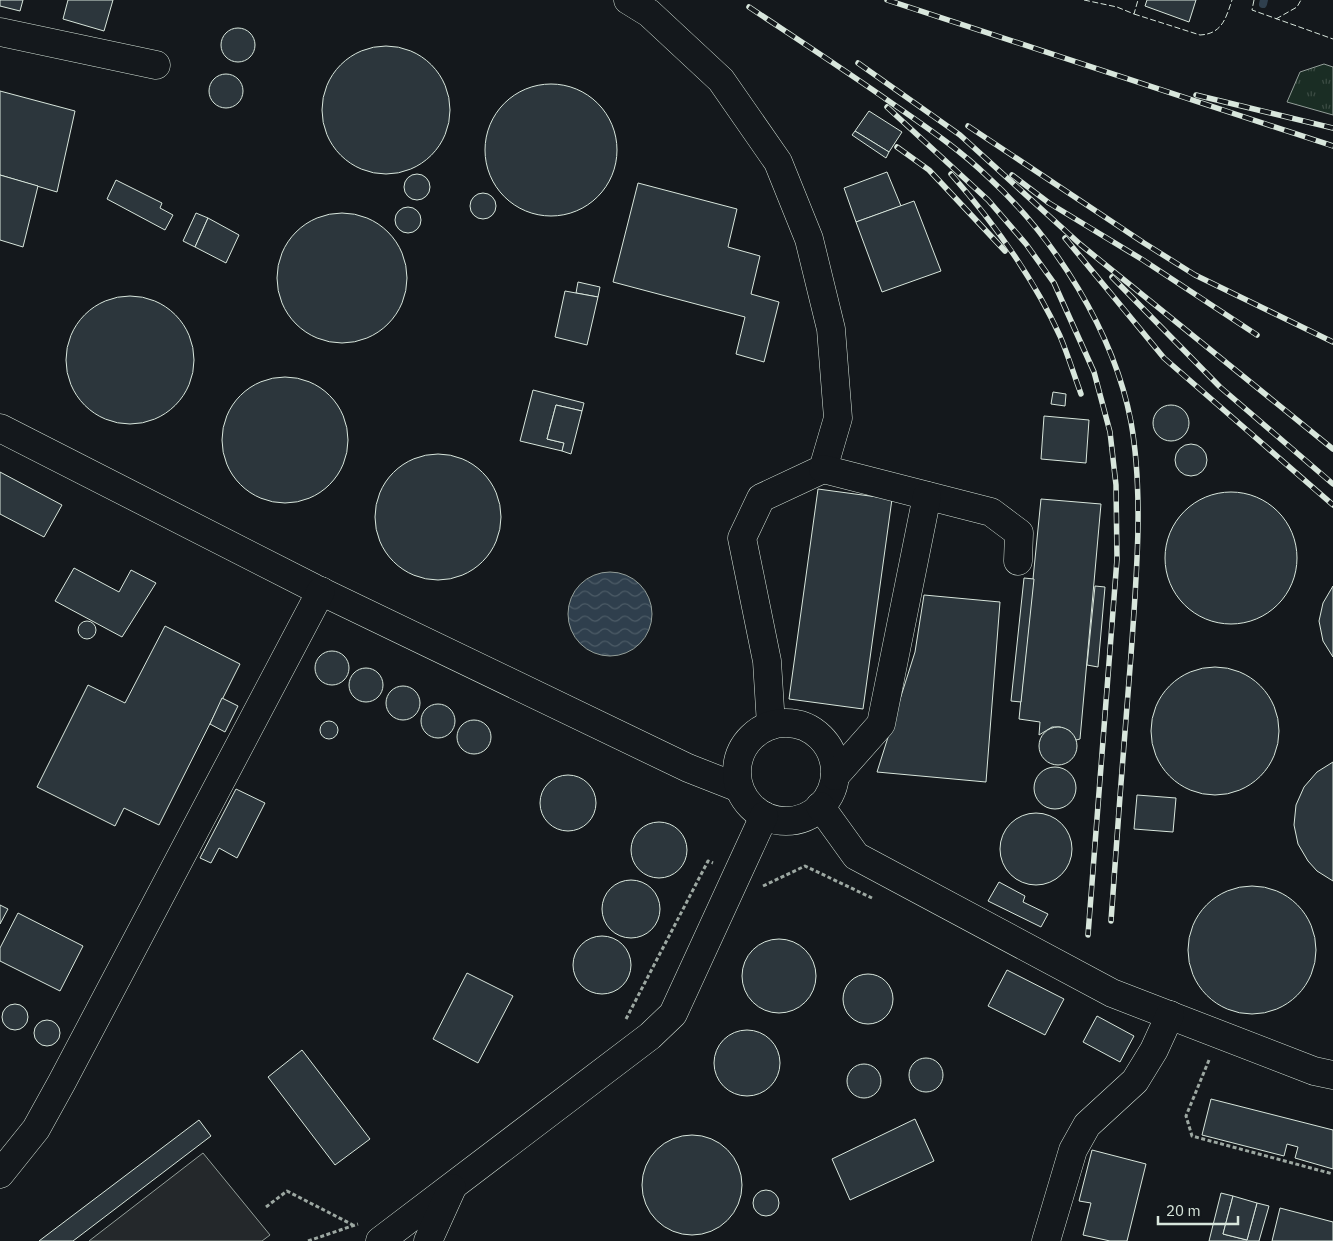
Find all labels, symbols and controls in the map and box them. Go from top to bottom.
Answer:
scale bar [1158,1194,1238,1226]
text: 20 m [1166,1201,1201,1220]

